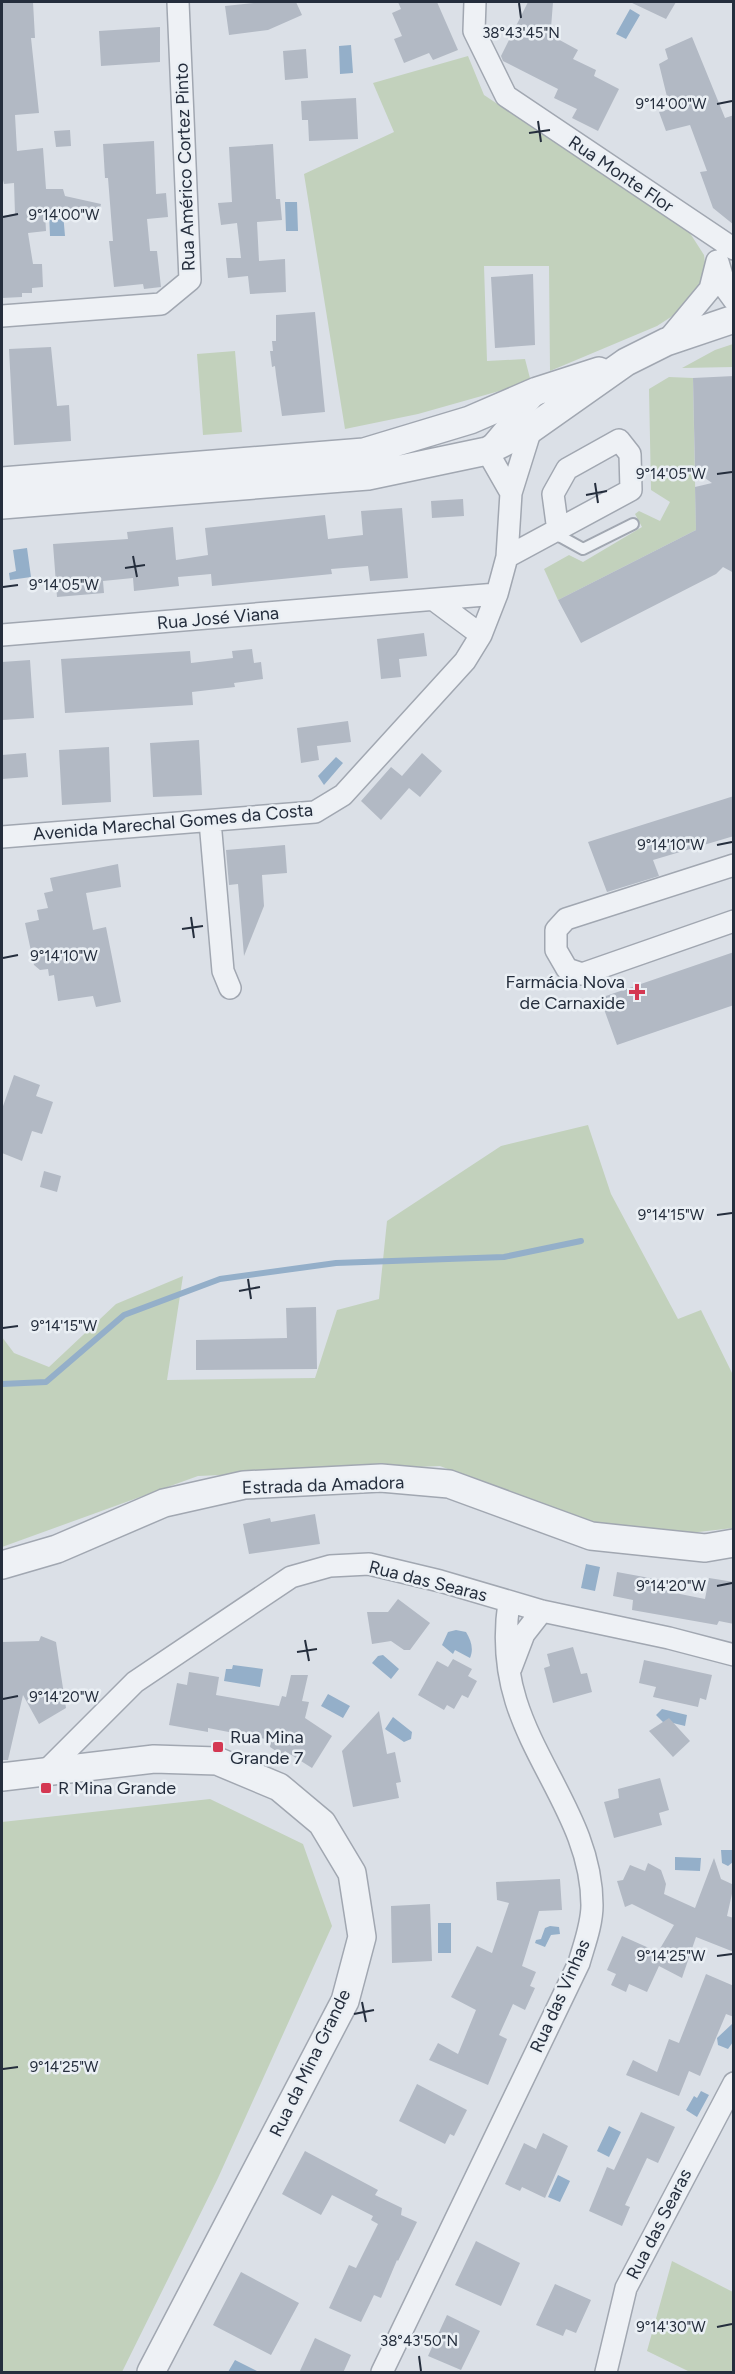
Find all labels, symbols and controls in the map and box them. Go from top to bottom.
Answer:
text: 38°43'45"N [482,24,560,42]
street label: Rua Américo Cortez Pinto [170,62,200,272]
text: 9°14'00"W [636,95,707,113]
street label: Rua Monte Flor [564,131,678,217]
text: 9°14'00"W [29,206,100,224]
text: 9°14'05"W [636,465,707,483]
text: 9°14'05"W [29,576,100,594]
street label: Rua José Viana [156,602,280,634]
street label: Avenida Marechal Gomes da Costa [32,799,314,845]
text: 9°14'10"W [637,836,705,854]
text: 9°14'10"W [30,947,98,965]
place label: Farmácia Nova de Carnaxide [506,971,625,1014]
marker: Farmácia Nova de Carnaxide [630,985,644,999]
text: 9°14'15"W [638,1206,705,1224]
text: 9°14'15"W [31,1317,98,1335]
street label: Estrada da Amadora [241,1471,405,1499]
street label: Rua das Searas [367,1556,489,1606]
text: 9°14'20"W [636,1577,706,1595]
text: 9°14'20"W [29,1688,99,1706]
place label: Rua Mina Grande 7 [230,1726,304,1769]
marker: Rua Mina Grande 7 [211,1740,225,1754]
place label: R Mina Grande [58,1777,176,1799]
marker: R Mina Grande [39,1781,53,1795]
street label: Rua das Vinhas [525,1936,595,2056]
text: 9°14'25"W [637,1947,706,1965]
street label: Rua da Mina Grande [265,1985,355,2140]
text: 9°14'25"W [30,2058,99,2076]
street label: Rua das Searas [622,2165,696,2283]
text: 9°14'30"W [636,2318,706,2336]
text: 38°43'50"N [380,2332,458,2350]

